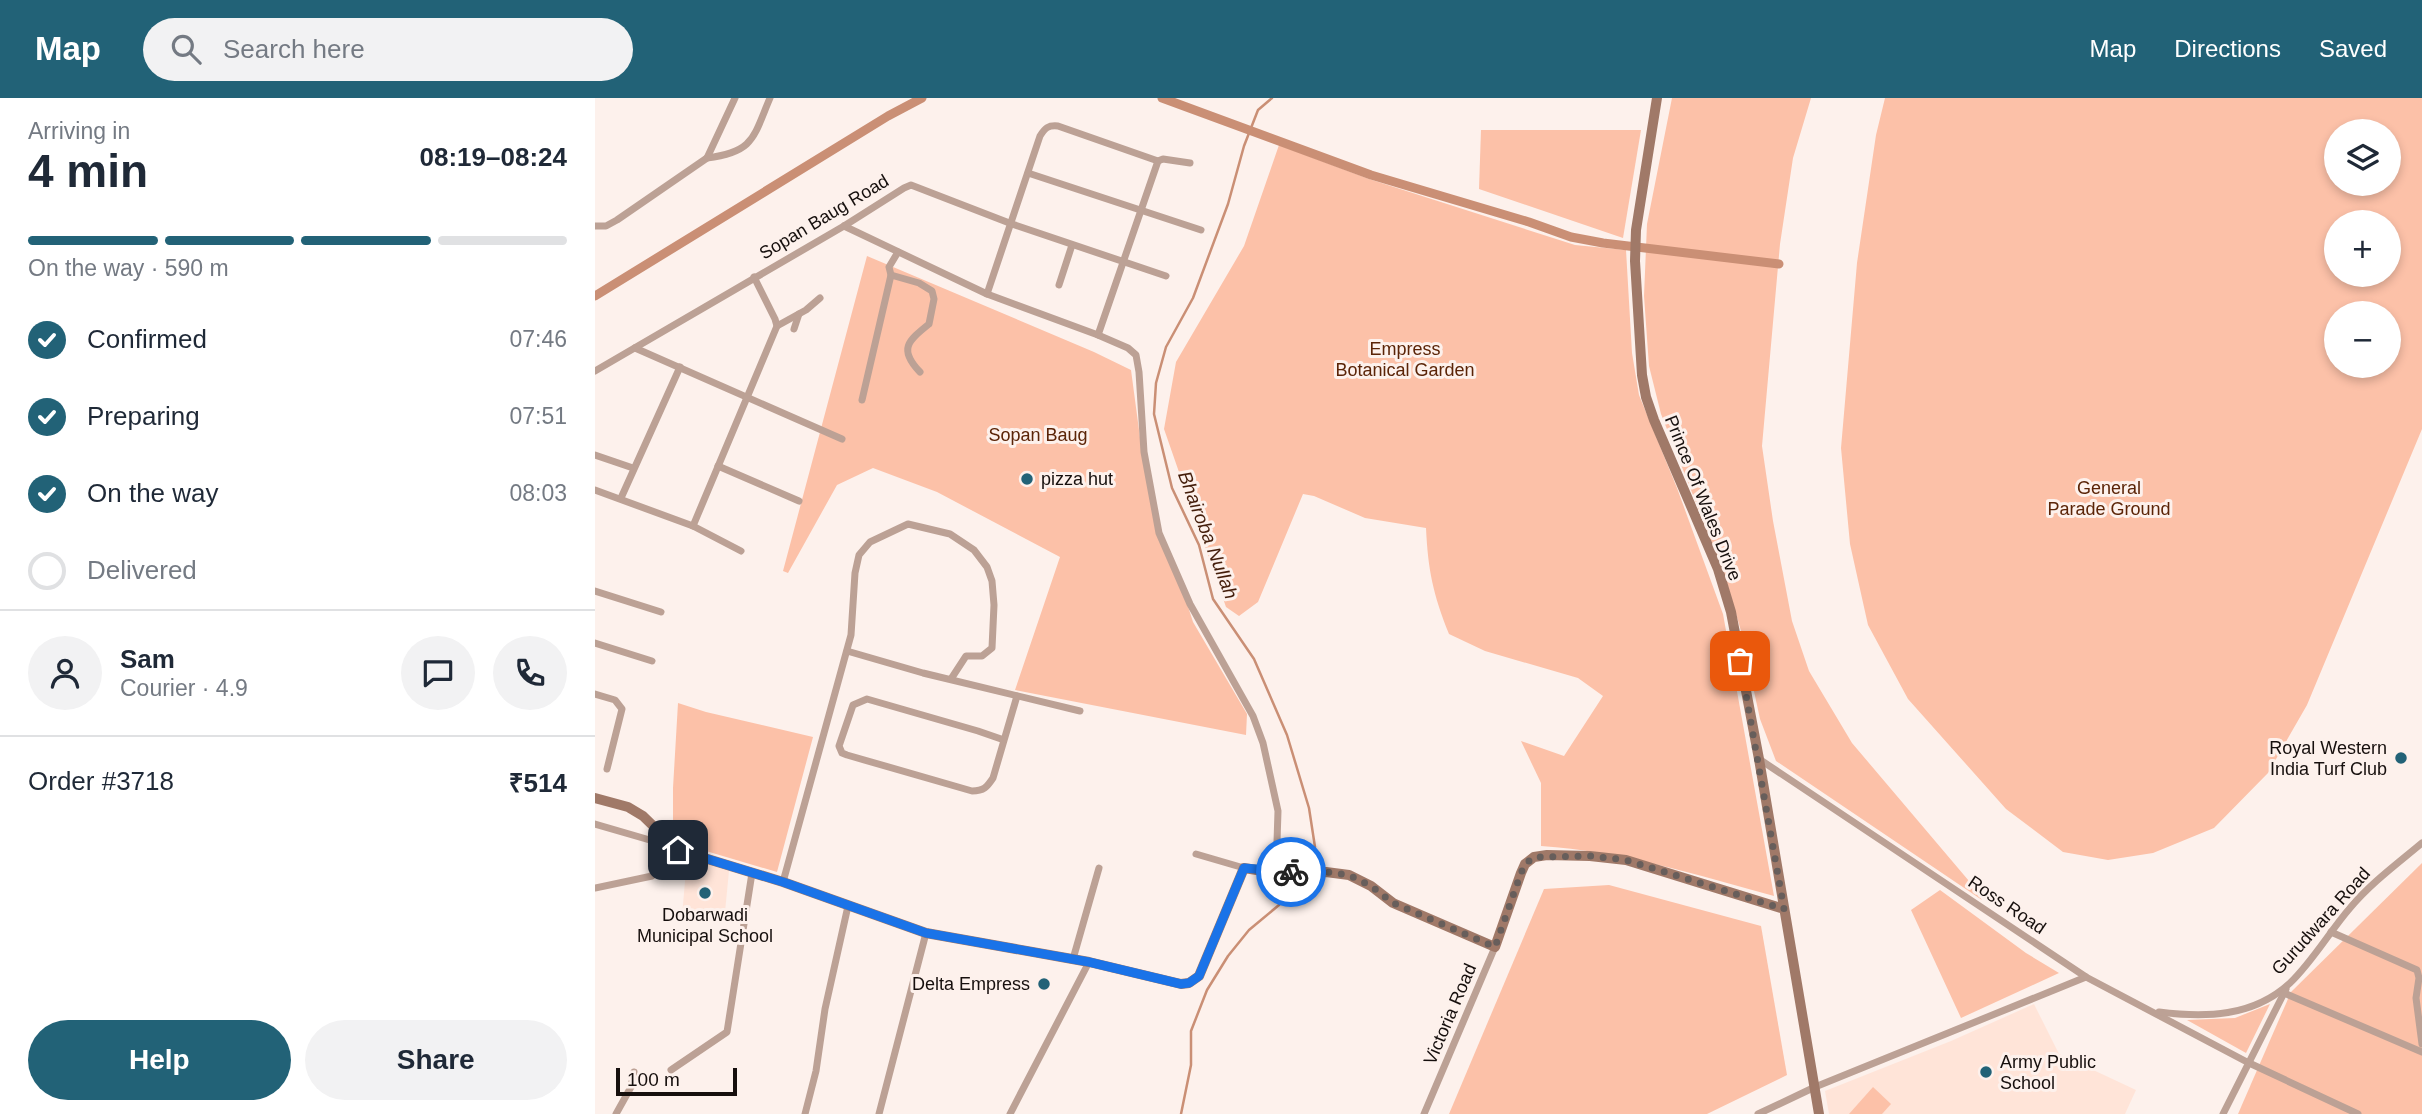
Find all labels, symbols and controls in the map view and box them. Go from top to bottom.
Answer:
search box [143,18,633,81]
text: Map [35,30,101,67]
icon: search [167,30,205,68]
text: Search here [223,34,365,64]
text: Map [2090,35,2136,62]
text: Directions [2174,35,2281,62]
text: Saved [2319,35,2387,62]
text: Arriving in [28,118,130,144]
map controls [2324,119,2401,378]
button: layers [2324,119,2401,196]
text: 08:19–08:24 [420,142,567,172]
text: 4 min [28,145,148,197]
street label: Sopan Baug Road [756,171,892,263]
button: + [2324,210,2401,287]
text: On the way · 590 m [28,255,229,281]
button: − [2324,301,2401,378]
icon: check [28,321,66,359]
text: Confirmed [87,324,207,354]
text: 07:46 [509,326,567,352]
park label: Empress Botanical Garden [1335,339,1475,380]
icon: check [28,398,66,436]
text: Preparing [87,401,200,431]
text: 07:51 [509,403,567,429]
street label: Prince Of Wales Drive [1661,412,1745,584]
park label: Sopan Baug [988,425,1088,445]
water label: Bhairoba Nullah [1174,468,1242,602]
place label: pizza hut [1041,469,1113,489]
marker: pizza hut [1019,471,1035,487]
icon: check [28,475,66,513]
text: On the way [87,478,219,508]
park label: General Parade Ground [2047,478,2171,519]
text: 08:03 [509,480,567,506]
text: Delivered [87,555,197,585]
pin [1710,631,1770,691]
button: person [28,636,102,710]
button: chat [401,636,475,710]
button: phone [493,636,567,710]
icon: bag [1721,642,1759,680]
text: Sam [120,644,175,674]
text: Courier · 4.9 [120,675,248,701]
place label: Royal Western India Turf Club [2269,738,2387,779]
marker: Royal Western India Turf Club [2393,750,2409,766]
text: Order #3718 [28,766,174,796]
text: ₹514 [509,768,567,798]
pin [648,820,708,880]
icon: home [659,831,697,869]
courier [1256,837,1326,907]
icon: bike [1272,853,1310,891]
street label: Gurudwara Road [2268,863,2374,979]
street label: Ross Road [1964,872,2050,938]
marker: Dobarwadi Municipal School [697,885,713,901]
place label: Dobarwadi Municipal School [637,905,773,946]
street label: Victoria Road [1420,961,1480,1067]
place label: Delta Empress [912,974,1030,994]
marker: Delta Empress [1036,976,1052,992]
button: Help [28,1020,291,1100]
button: Share [305,1020,567,1100]
place label: Army Public School [2000,1052,2096,1093]
marker: Army Public School [1978,1064,1994,1080]
scale bar [616,1065,737,1097]
text: 100 m [627,1069,680,1090]

